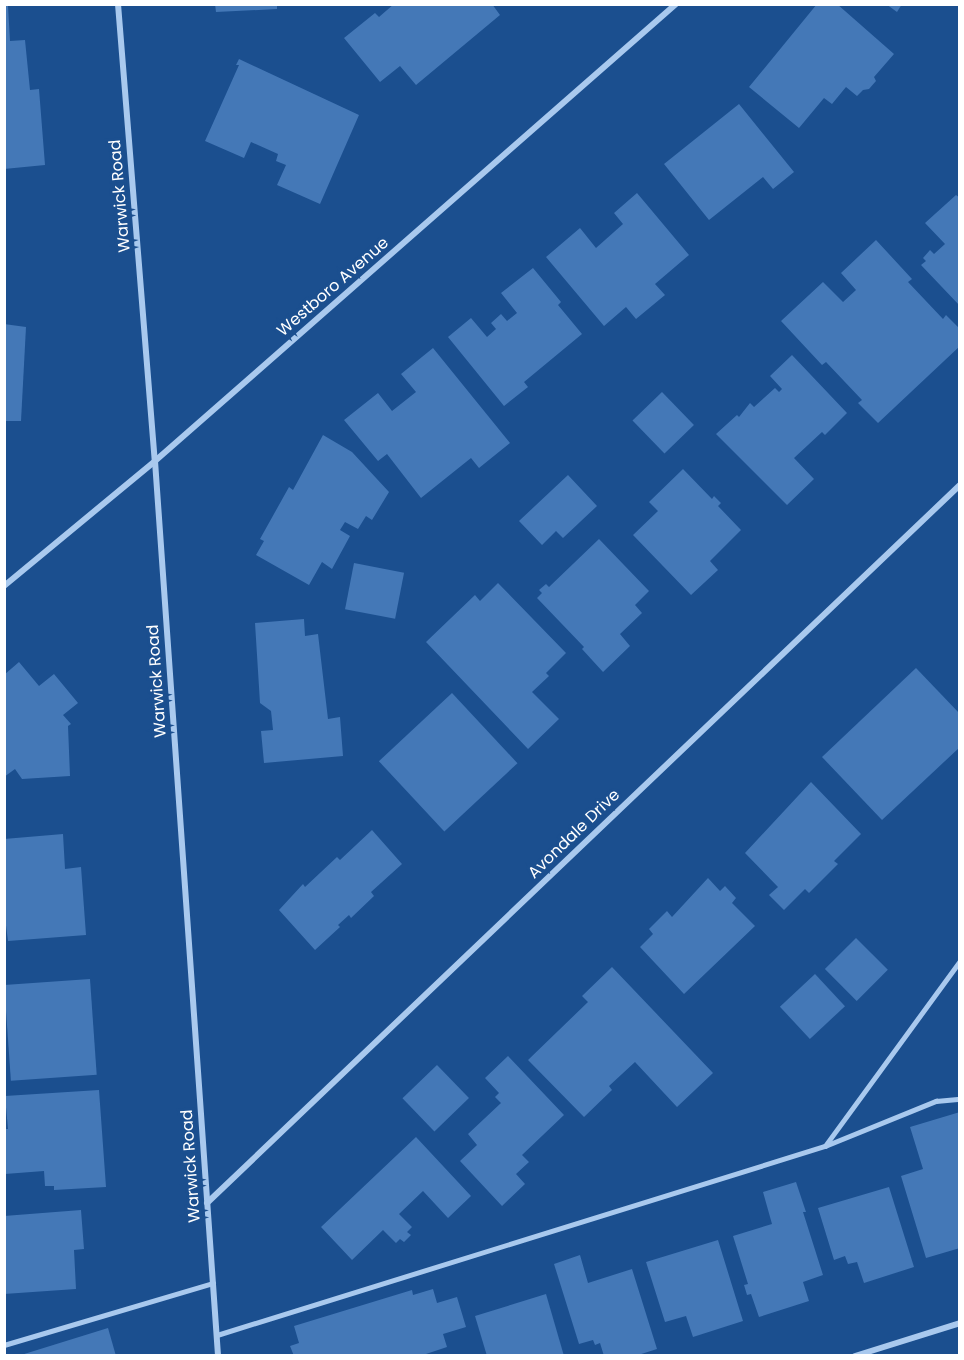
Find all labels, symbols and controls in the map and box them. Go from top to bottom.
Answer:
street label: Warwick Road [106,139,134,253]
street label: Westboro Avenue [273,233,393,341]
street label: Warwick Road [143,624,171,738]
street label: Avondale Drive [524,785,624,883]
street label: Warwick Road [177,1109,205,1223]

